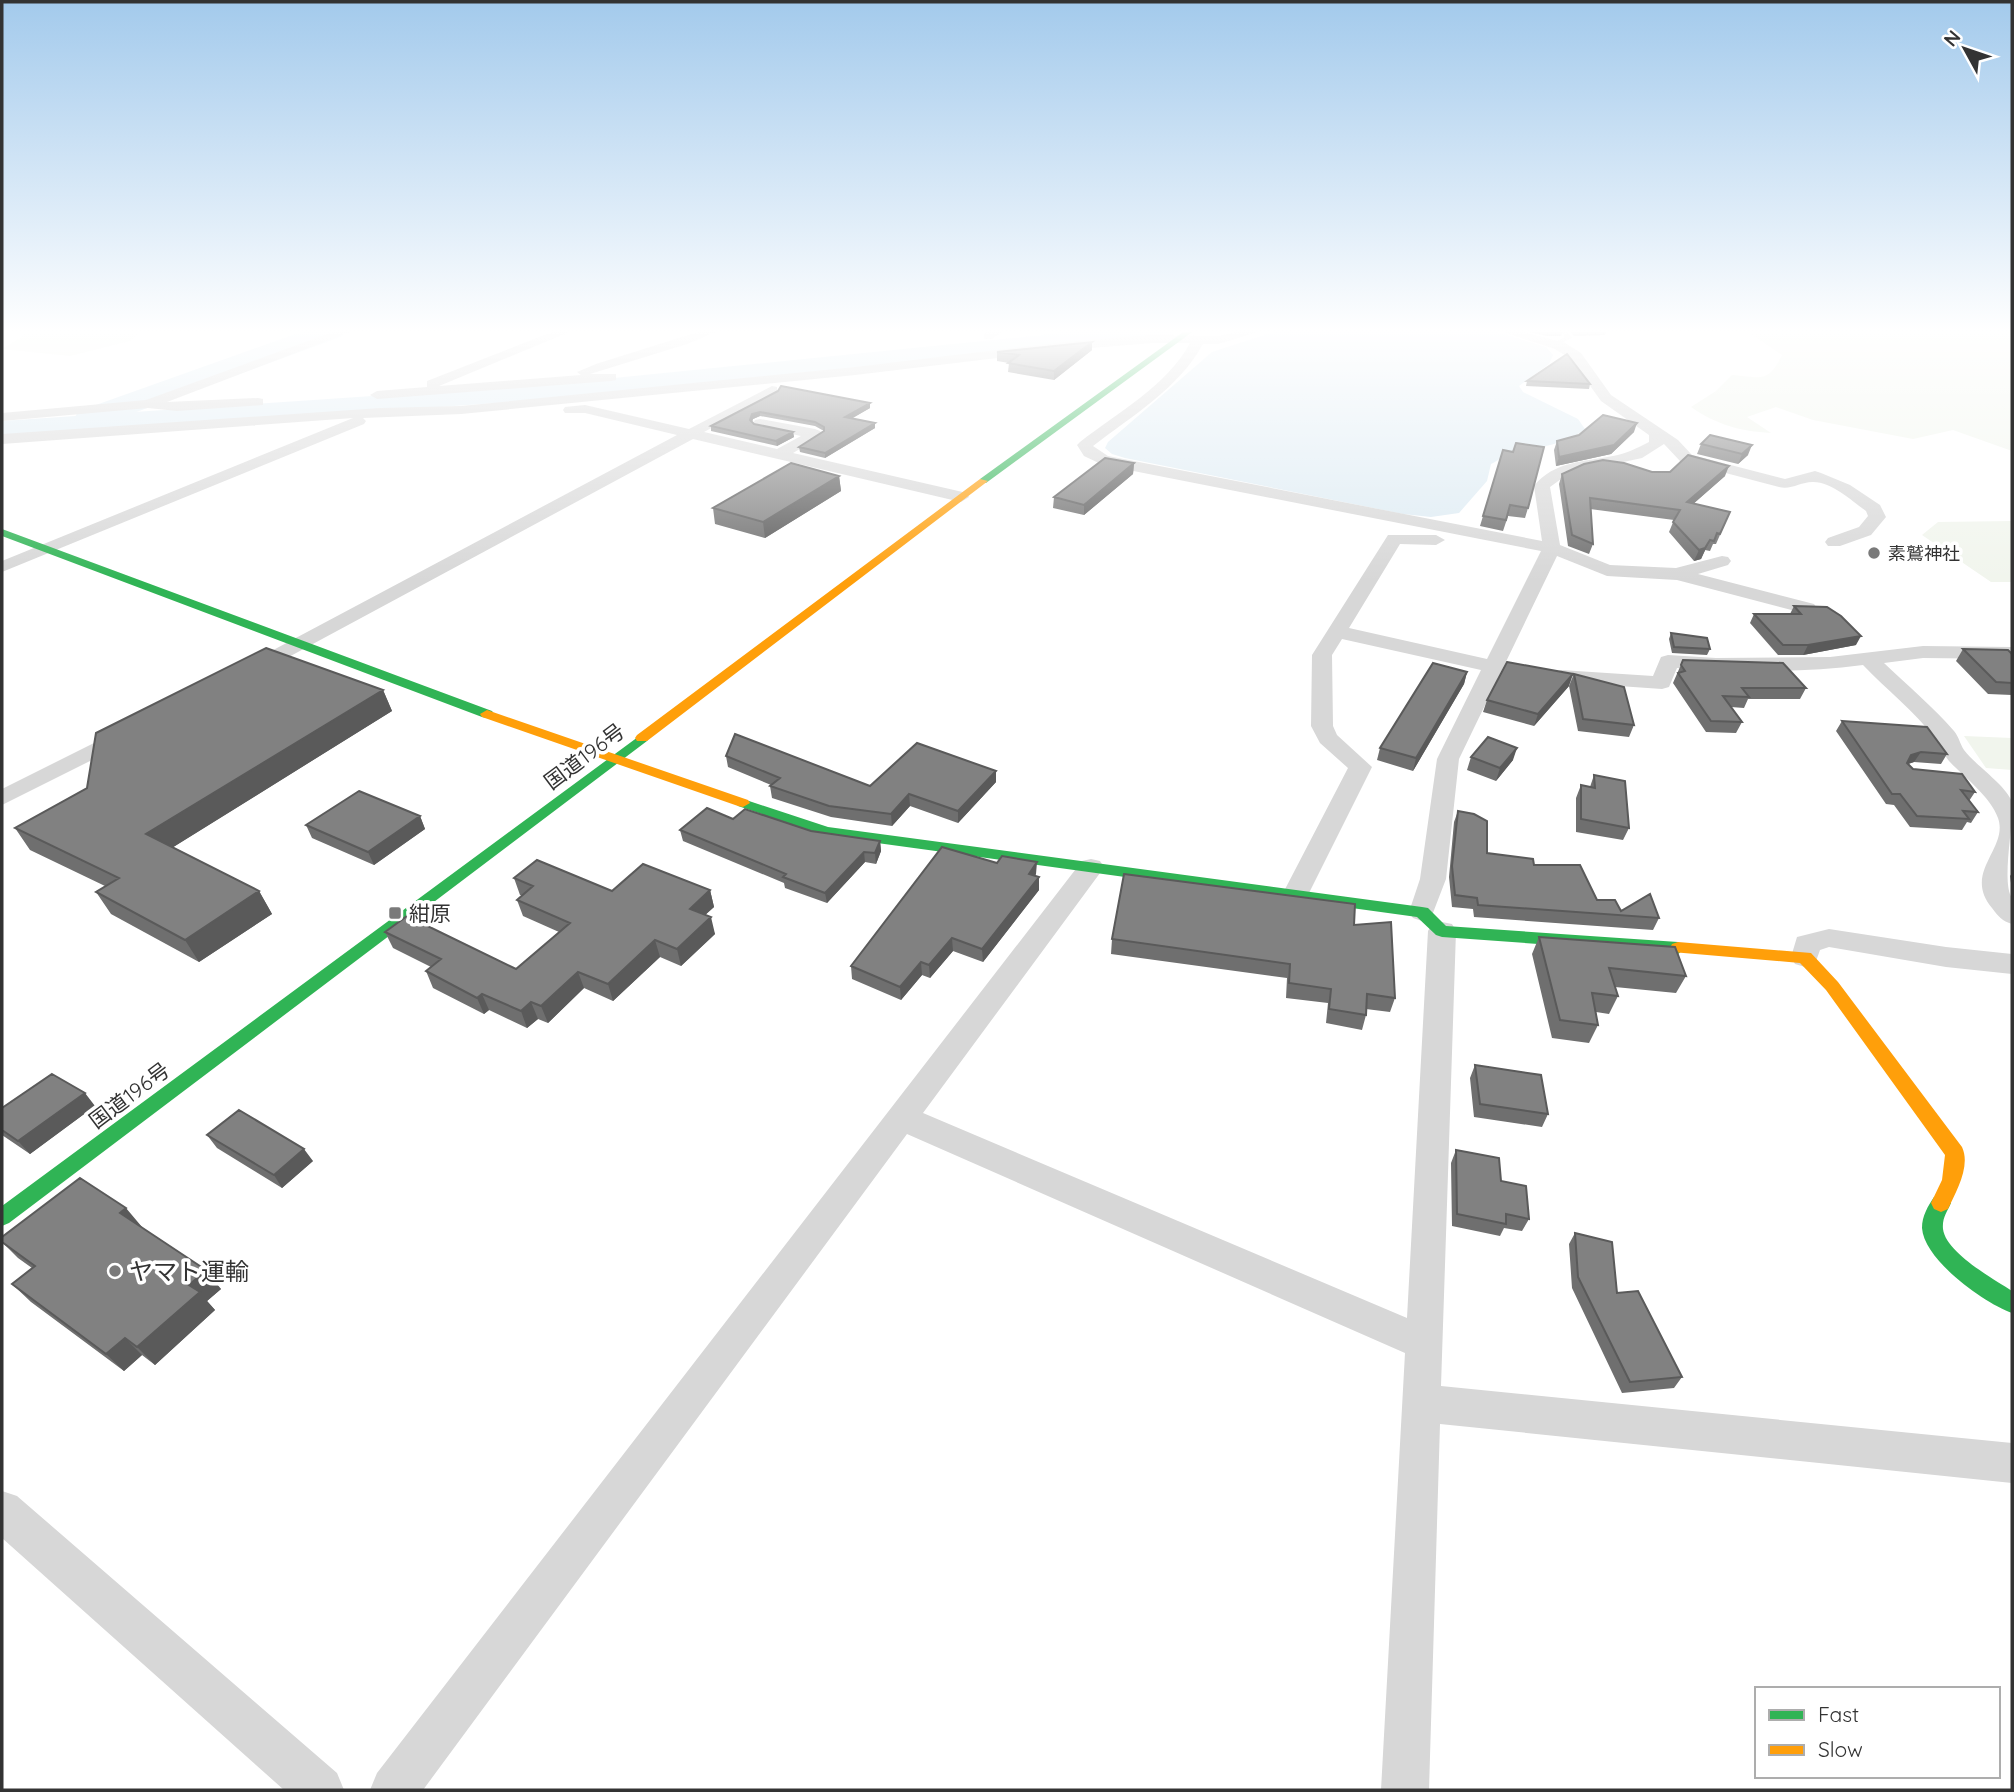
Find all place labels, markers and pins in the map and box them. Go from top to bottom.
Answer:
place label: 素鷲神社 [1888,542,1960,565]
marker: 素鷲神社 [1866,545,1882,561]
place label: 紺原 [409,900,451,926]
marker: 紺原 [387,905,403,921]
place label: ヤマト運輸 [129,1256,249,1286]
marker: ヤマト運輸 [107,1263,123,1279]

